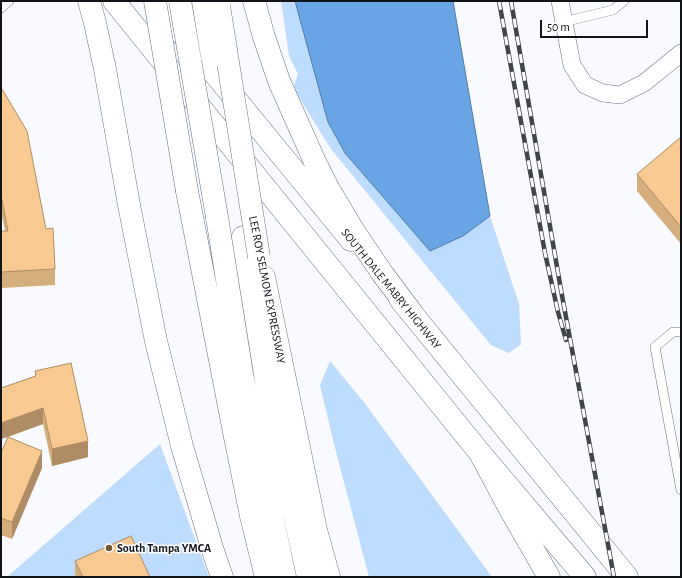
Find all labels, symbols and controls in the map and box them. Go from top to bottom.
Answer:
scale bar [542,12,650,38]
text: 50 m [547,21,570,33]
street label: LEE ROY SELMON EXPRESSWAY [246,215,288,365]
street label: SOUTH DALE MABRY HIGHWAY [338,226,444,352]
place label: South Tampa YMCA [117,541,211,555]
marker: South Tampa YMCA [104,543,114,553]

